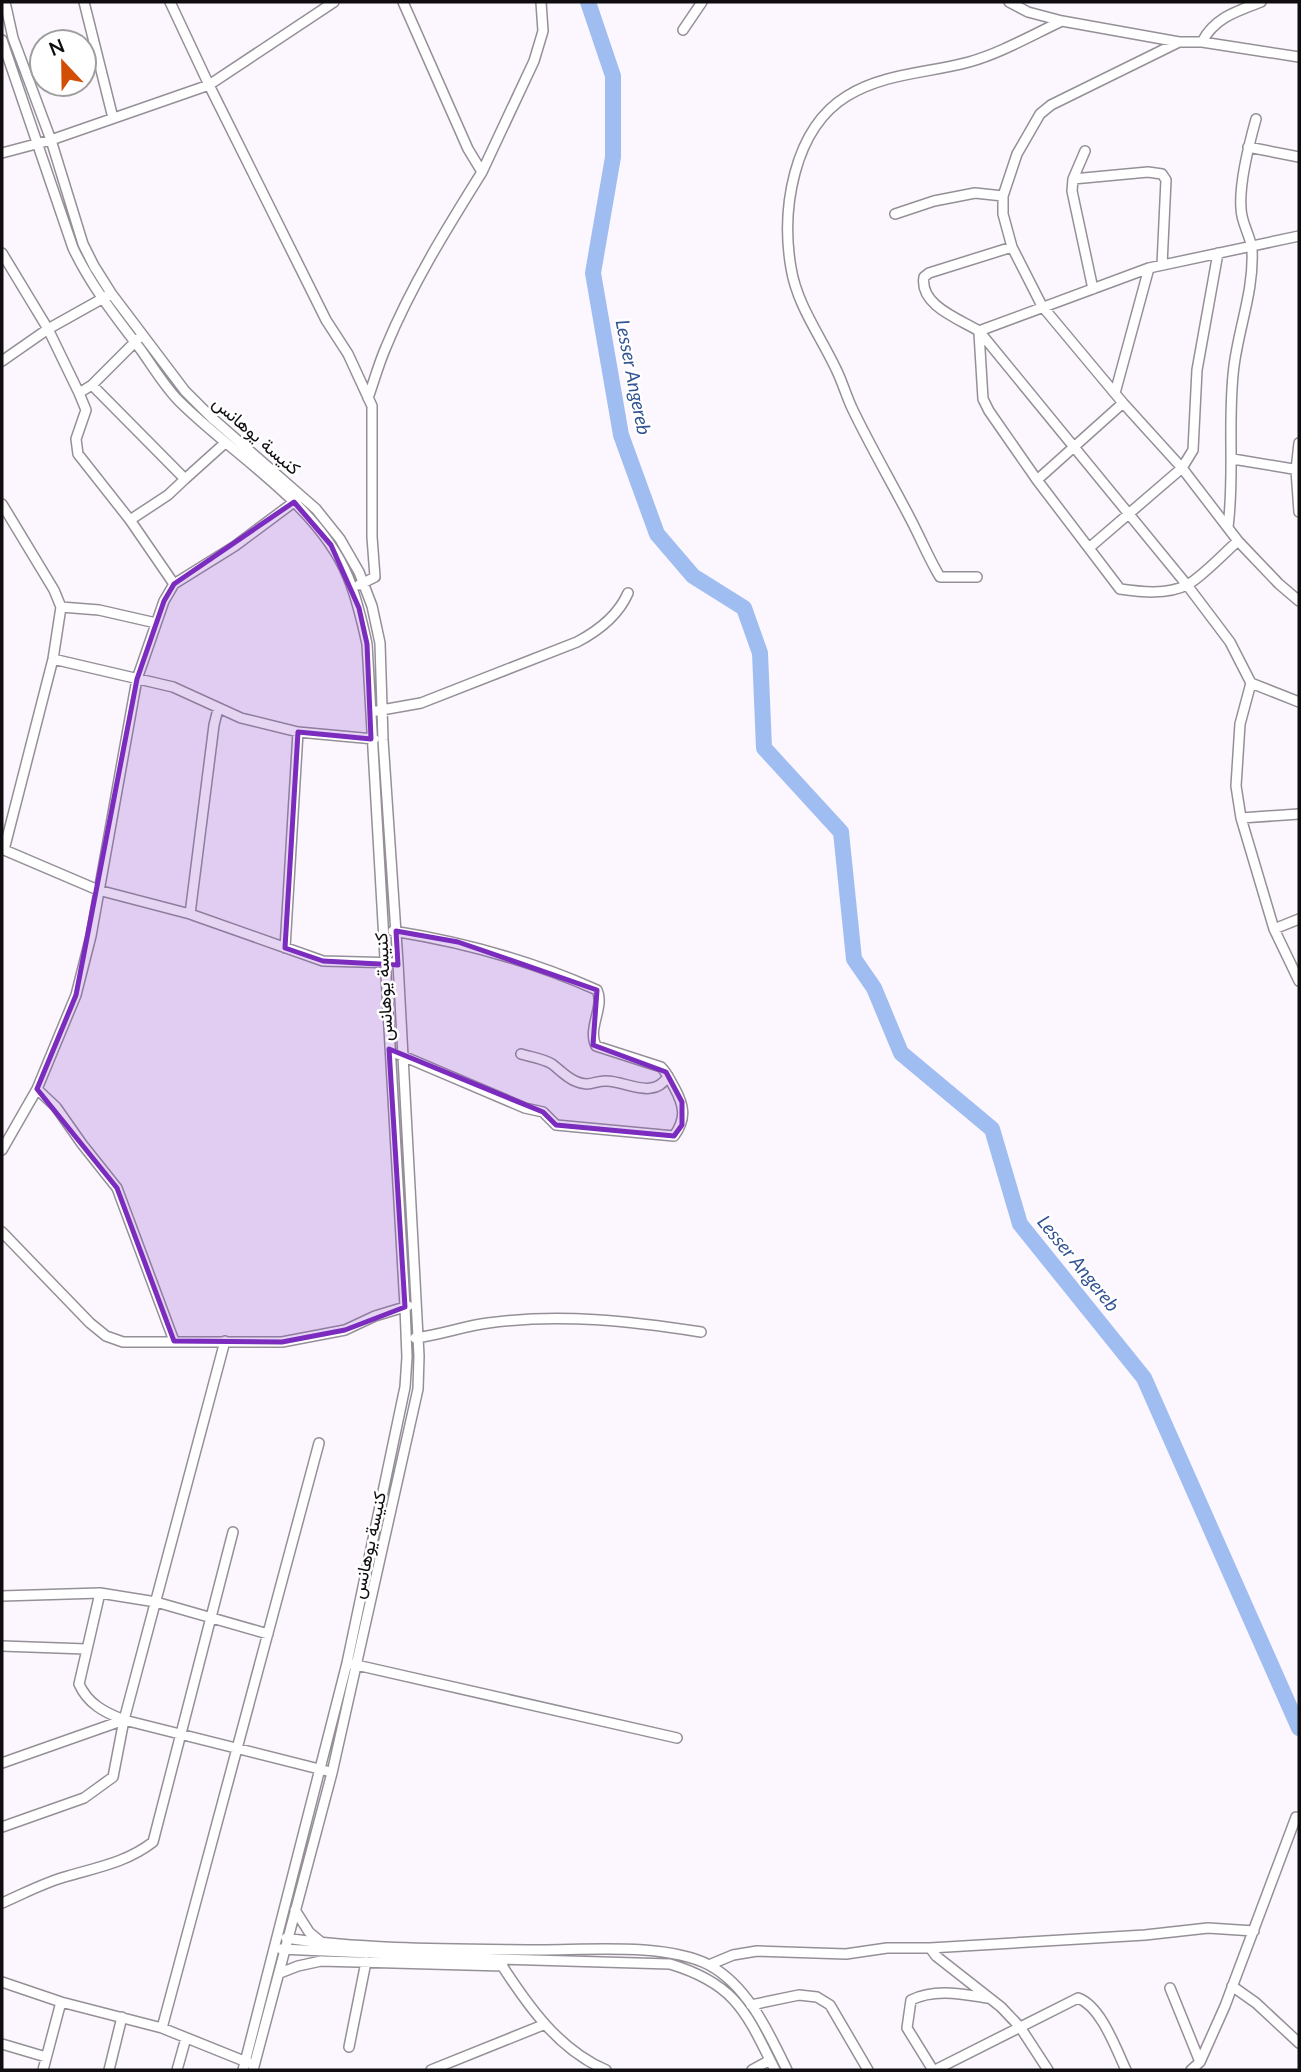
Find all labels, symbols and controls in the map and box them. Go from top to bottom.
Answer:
north arrow [28,28,98,98]
text: N [45,33,68,60]
water label: Lesser Angereb [612,317,656,437]
street label: كنيسة يوهانس [208,391,305,480]
street label: كنيسة يوهانس [369,932,398,1042]
water label: Lesser Angereb [1033,1210,1125,1316]
street label: كنيسة يوهانس [346,1489,391,1601]

